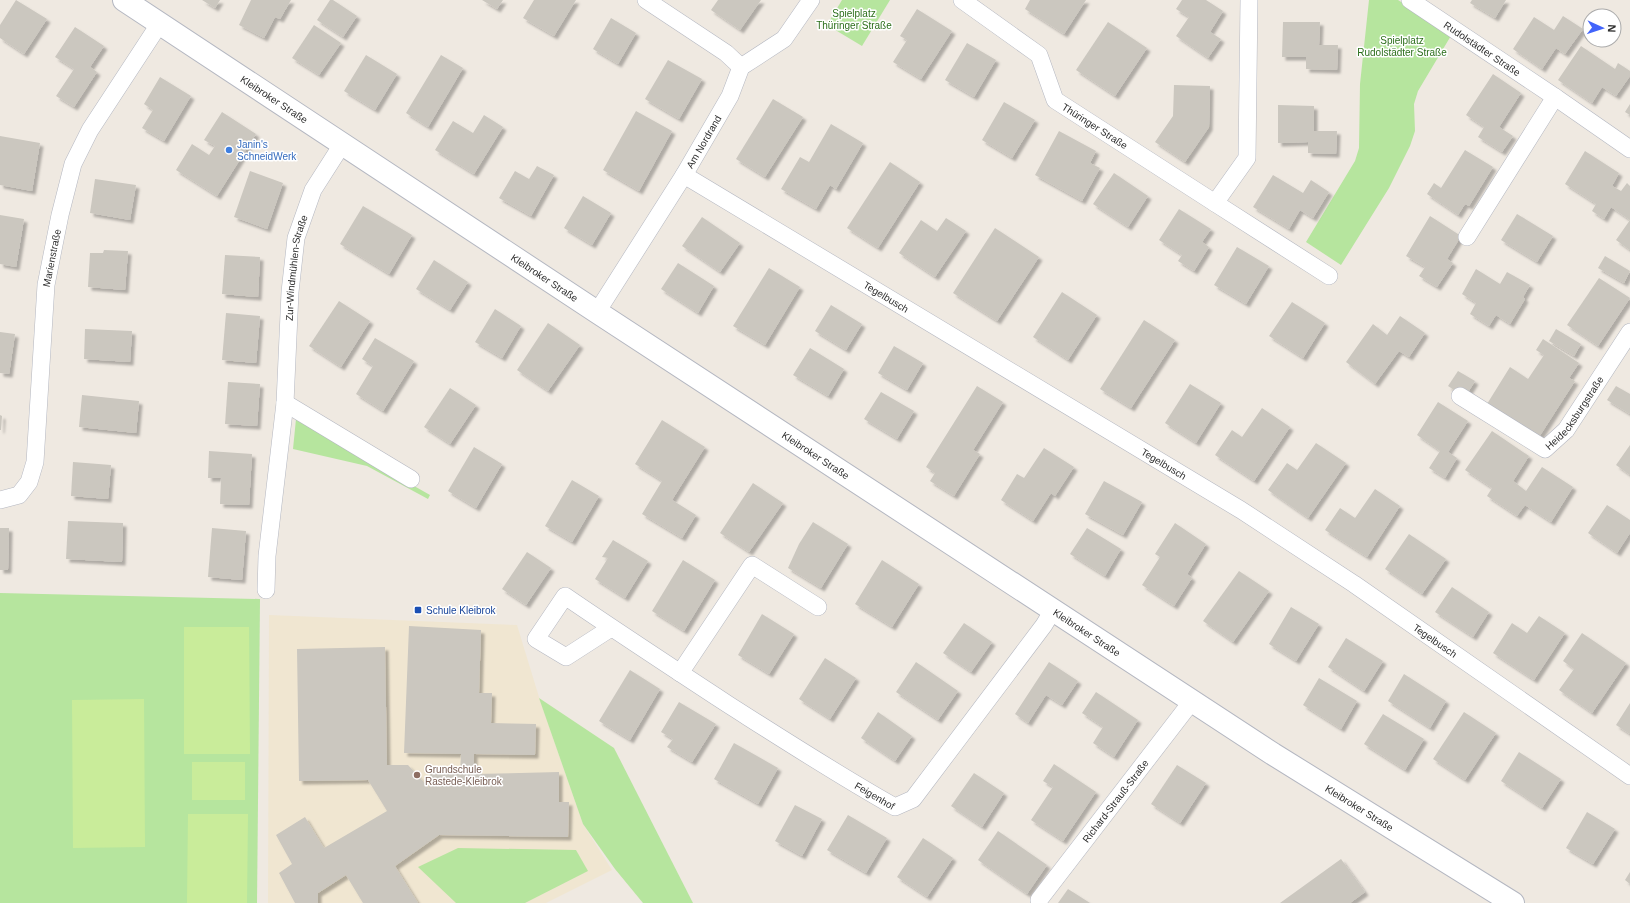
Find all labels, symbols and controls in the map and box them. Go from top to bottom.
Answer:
park label: Spielplatz Thüringer Straße [816,8,892,31]
north arrow [1582,8,1622,48]
street label: Rudolstädter Straße [1442,19,1523,78]
text: N [1606,24,1618,33]
park label: Spielplatz Rudolstädter Straße [1357,35,1447,58]
street label: Kleibroker Straße [239,73,310,125]
street label: Thüringer Straße [1060,101,1130,151]
street label: Am Nordrand [684,113,723,170]
place label: Janin's SchneidWerk [237,139,297,162]
marker: Janin's SchneidWerk [224,145,234,155]
street label: Zur-Windmühlen-Straße [283,213,309,321]
street label: Marienstraße [40,227,63,288]
street label: Kleibroker Straße [509,251,581,304]
street label: Tegelbusch [862,279,911,314]
street label: Heidecksburgstraße [1543,374,1605,452]
street label: Kleibroker Straße [780,429,852,481]
street label: Tegelbusch [1139,446,1188,481]
marker: Schule Kleibrok [413,605,423,615]
place label: Schule Kleibrok [426,605,496,616]
street label: Kleibroker Straße [1051,606,1123,658]
street label: Tegelbusch [1411,622,1459,659]
street label: Richard-Strauß-Straße [1080,757,1151,844]
place label: Grundschule Rastede-Kleibrok [425,764,503,787]
marker: Grundschule Rastede-Kleibrok [412,770,422,780]
street label: Feigenhof [853,780,897,811]
street label: Kleibroker Straße [1323,782,1396,833]

